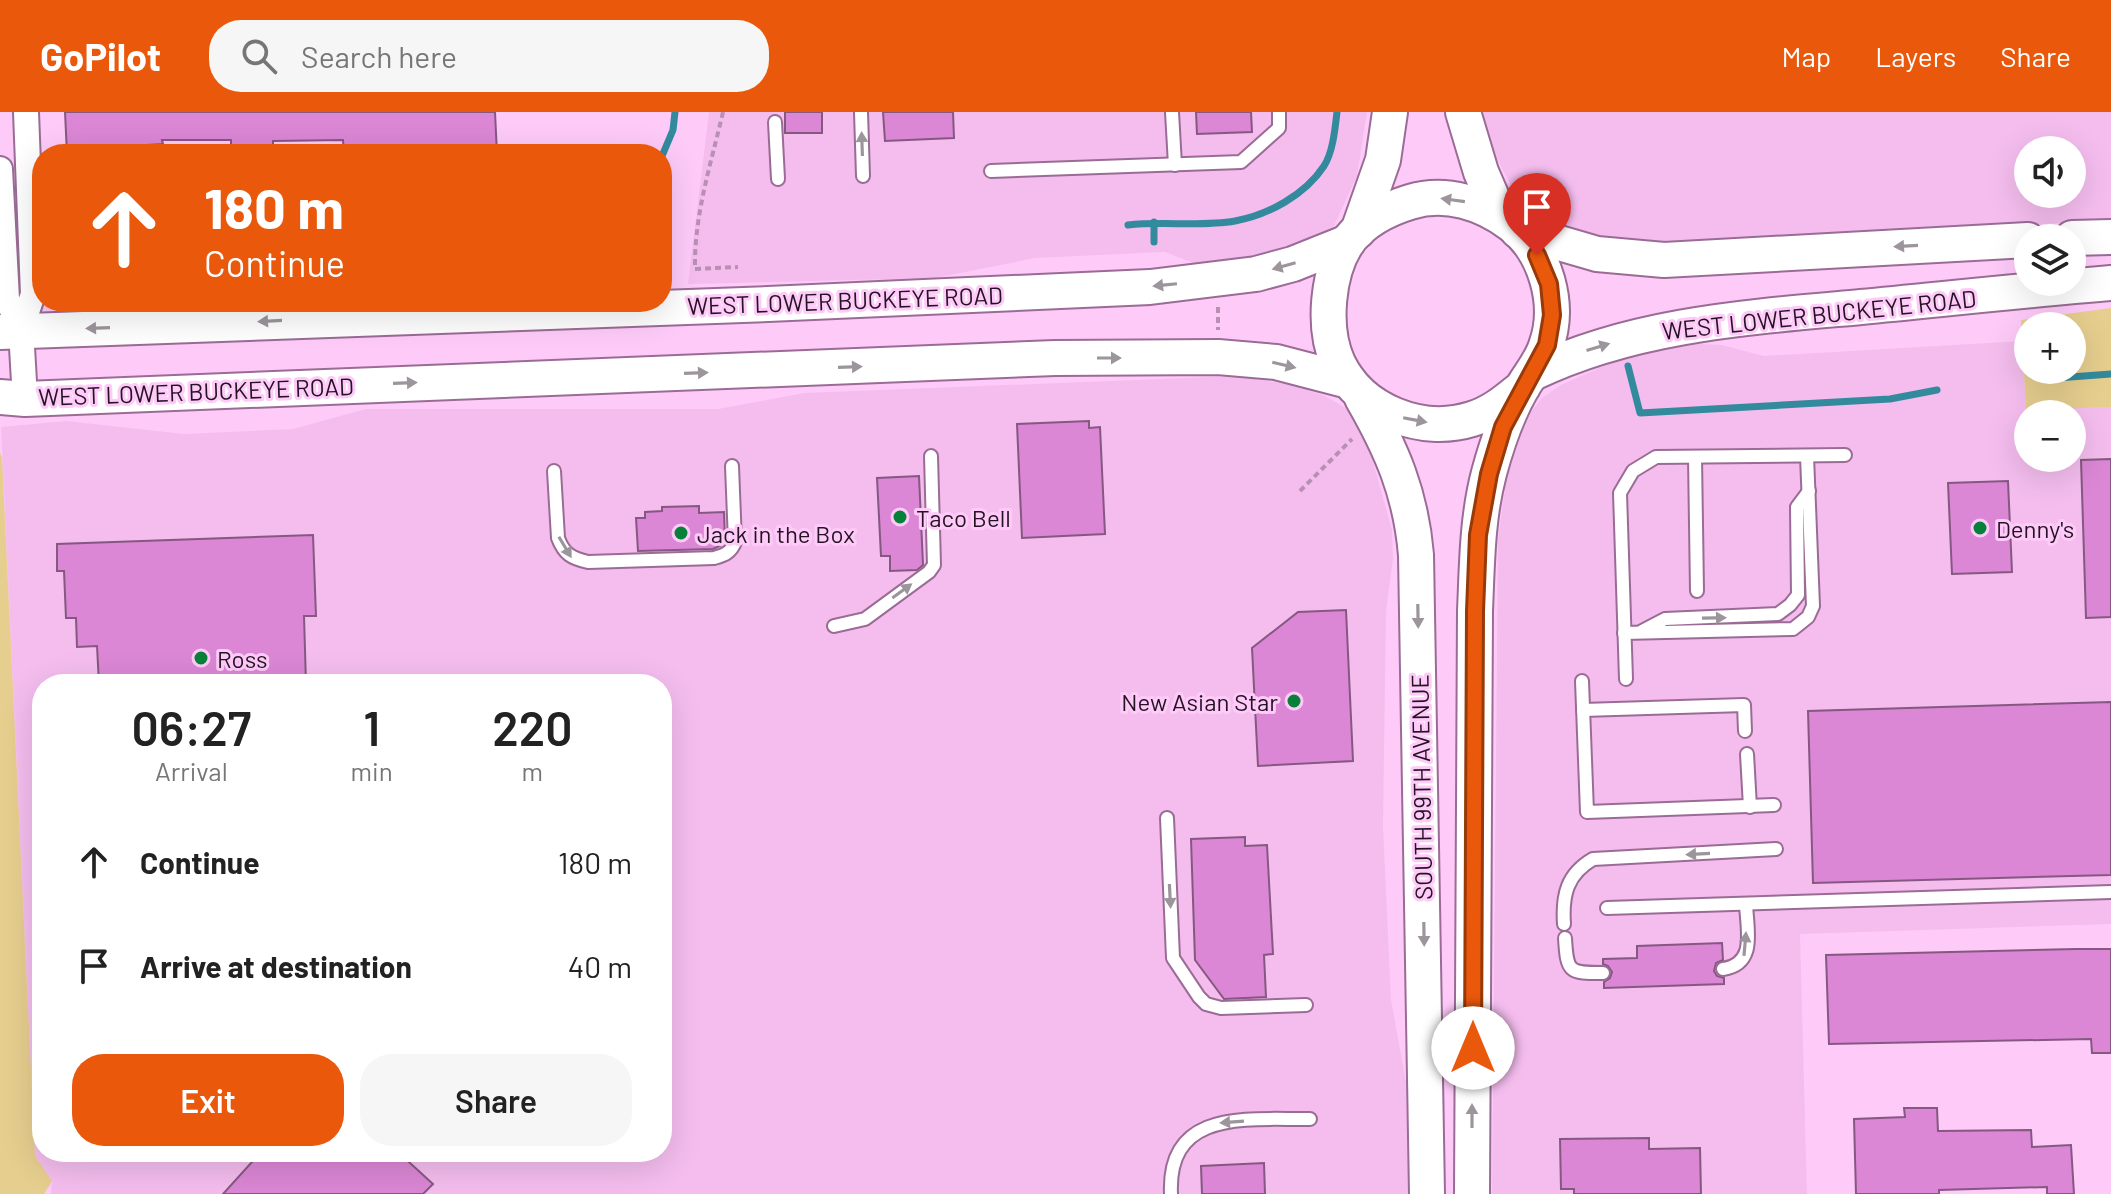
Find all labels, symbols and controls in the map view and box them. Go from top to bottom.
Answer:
search box [209,20,769,92]
text: GoPilot [40,33,161,79]
icon: search [237,34,281,78]
text: Search here [301,38,457,74]
text: Map [1781,39,1831,73]
text: Layers [1875,39,1956,73]
text: Share [2000,39,2071,73]
one-way arrow [856,131,869,156]
map controls [2014,136,2086,472]
button: sound [2014,136,2086,208]
text: 180 m [204,173,344,240]
pin [1503,173,1571,255]
icon: ahead [72,176,176,280]
icon: arrive [1515,185,1559,229]
one-way arrow [1440,193,1465,206]
button: layers [2014,224,2086,296]
one-way arrow [1893,240,1918,253]
text: Continue [204,241,345,284]
one-way arrow [1272,260,1296,273]
one-way arrow [1152,279,1177,292]
street label: WEST LOWER BUCKEYE ROAD [687,280,1003,320]
street label: WEST LOWER BUCKEYE ROAD [1660,283,1978,345]
button: + [2014,312,2086,384]
one-way arrow [257,315,282,328]
one-way arrow [85,321,110,334]
one-way arrow [1586,340,1610,352]
one-way arrow [1097,352,1122,364]
one-way arrow [1272,359,1297,372]
one-way arrow [838,360,863,373]
one-way arrow [684,366,709,379]
street label: WEST LOWER BUCKEYE ROAD [38,371,354,411]
one-way arrow [393,376,418,389]
button: − [2014,400,2086,472]
one-way arrow [1403,414,1428,427]
place label: Taco Bell [916,503,1011,532]
marker: Taco Bell [891,508,909,526]
place label: Denny's [1996,514,2074,543]
place label: Jack in the Box [697,519,855,548]
marker: Denny's [1971,519,1989,537]
marker: Jack in the Box [672,524,690,542]
one-way arrow [557,535,572,558]
one-way arrow [892,584,913,600]
one-way arrow [1411,604,1424,629]
one-way arrow [1702,611,1727,624]
place label: Ross [217,644,267,673]
marker: Ross [192,649,210,667]
street label: SOUTH 99TH AVENUE [1405,674,1437,900]
place label: New Asian Star [1121,687,1278,716]
marker: New Asian Star [1285,692,1303,710]
text: 06:27 [132,698,251,756]
text: 1 [363,698,380,756]
text: 220 [492,698,572,756]
text: Arrival [155,755,228,786]
text: min [351,755,393,786]
text: m [522,755,543,786]
icon: ahead [72,840,116,884]
text: Continue [140,844,260,880]
text: 180 m [558,844,632,880]
one-way arrow [1685,847,1710,860]
one-way arrow [1164,884,1177,909]
one-way arrow [1418,922,1430,947]
one-way arrow [1739,931,1752,956]
icon: arrive [72,944,116,988]
text: Arrive at destination [140,948,412,984]
text: 40 m [568,948,632,984]
position arrow [1431,1006,1515,1090]
button: Exit [72,1054,344,1146]
button: Share [360,1054,632,1146]
one-way arrow [1466,1103,1478,1128]
one-way arrow [1219,1115,1244,1128]

